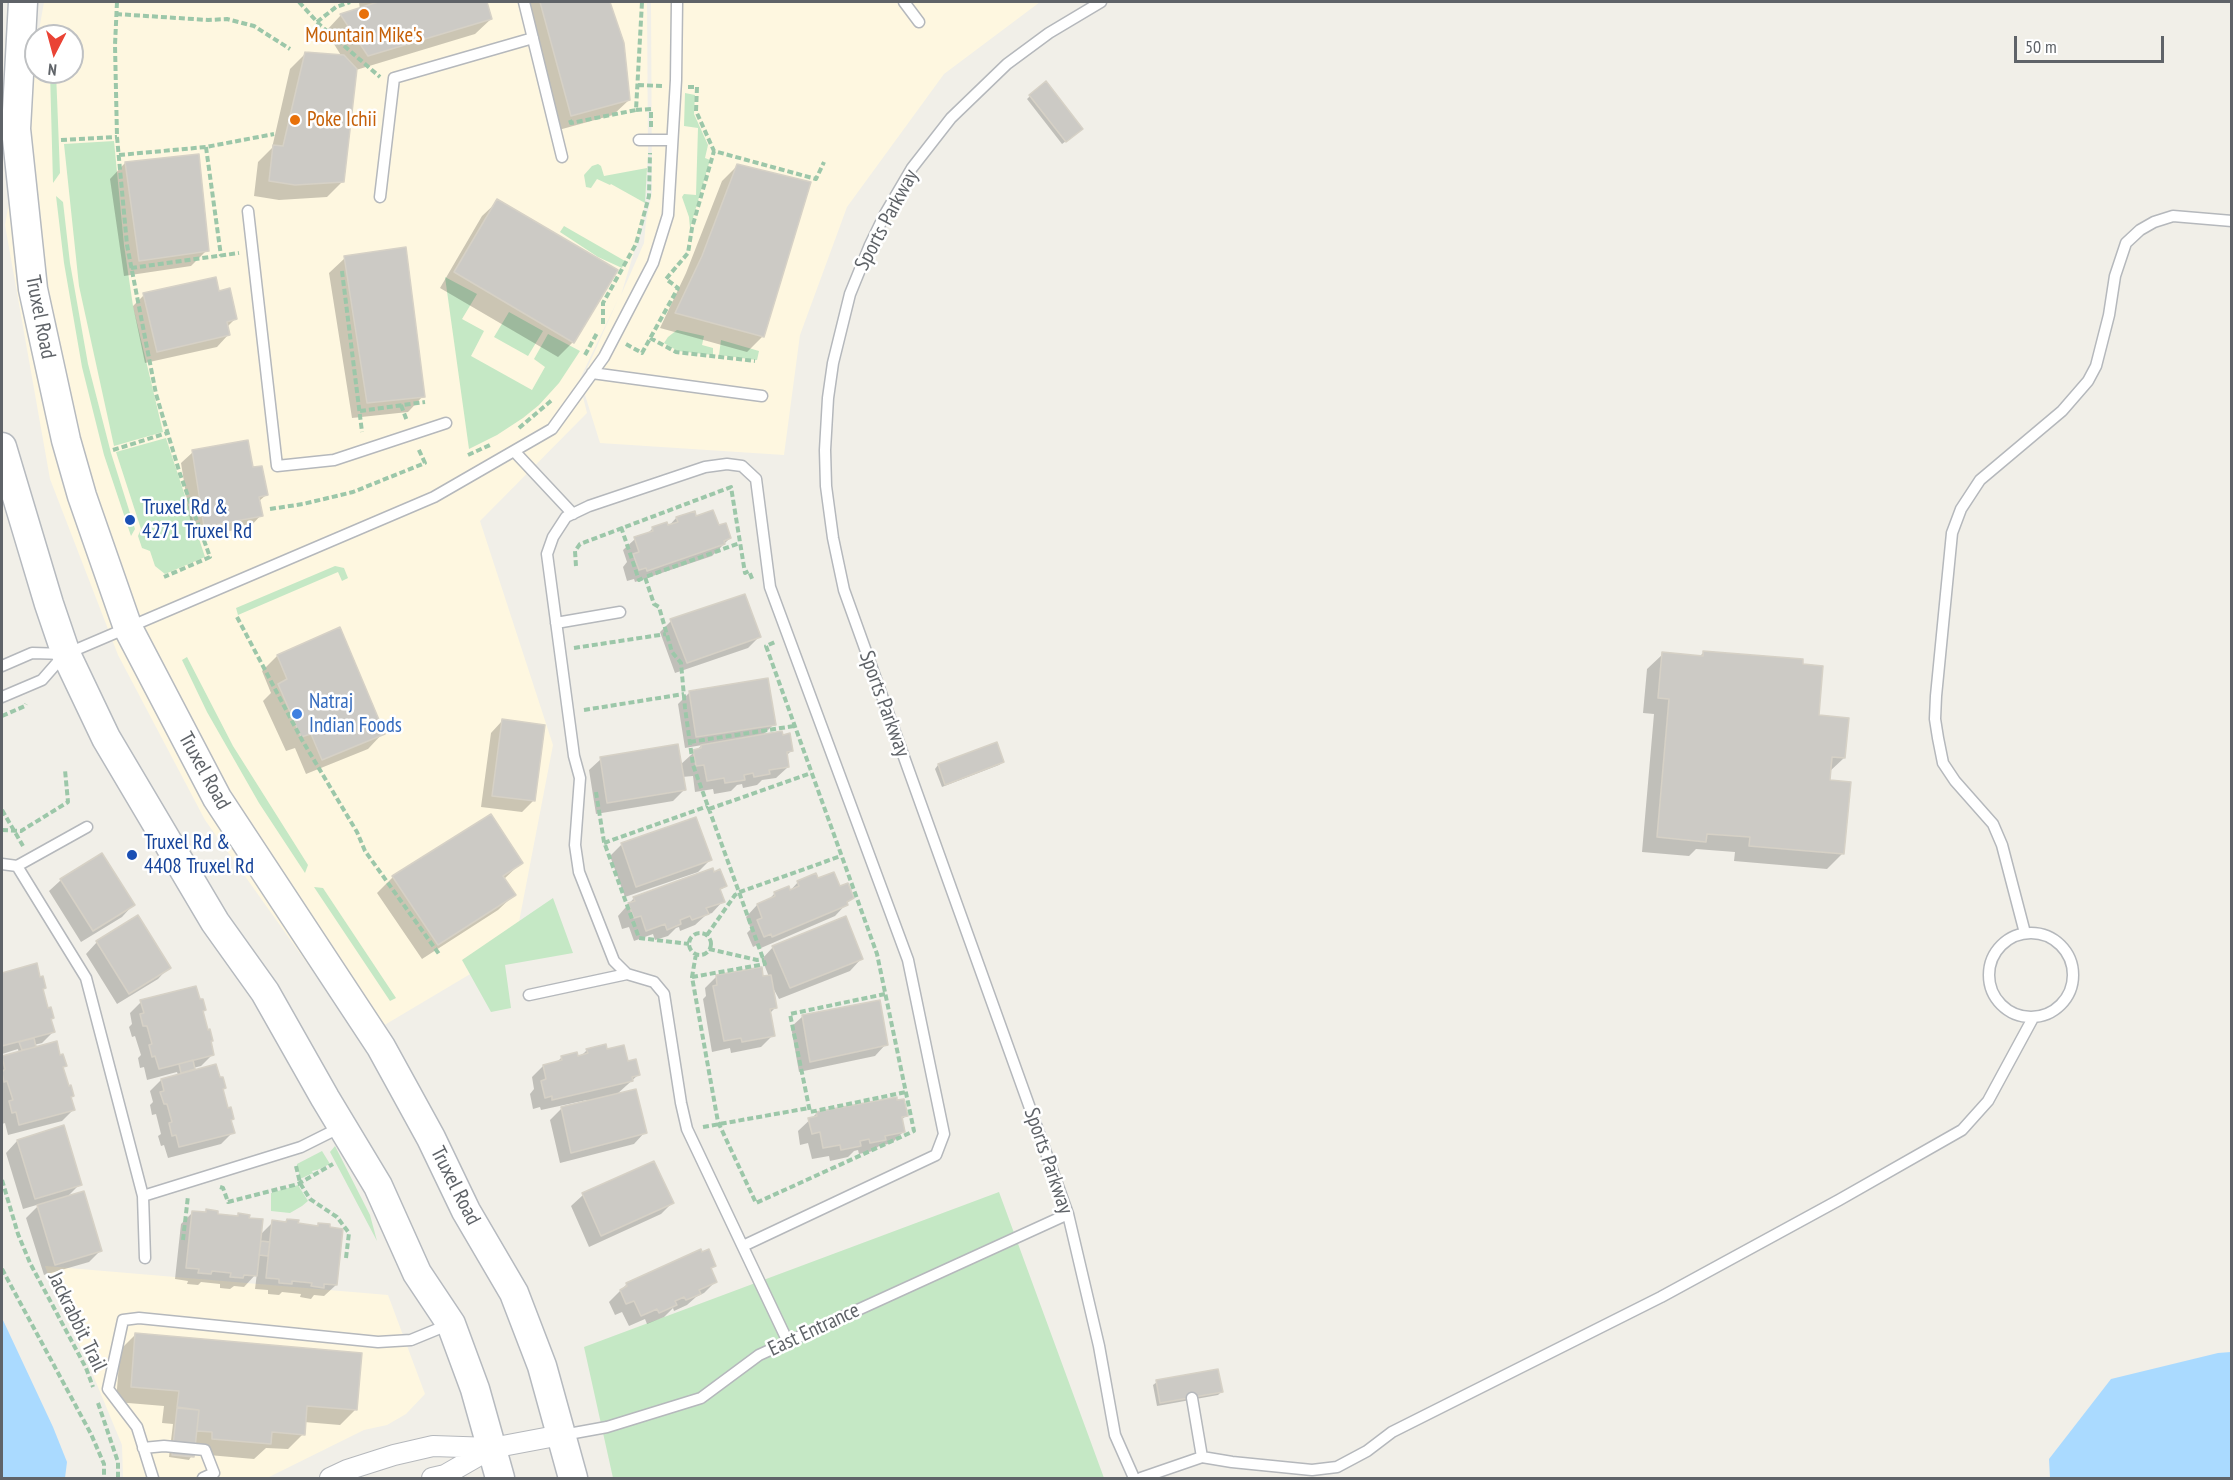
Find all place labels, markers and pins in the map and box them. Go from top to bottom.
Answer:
marker: Mountain Mike's [357,7,371,21]
place label: Mountain Mike's [305,23,423,49]
place label: Poke Ichii [307,107,377,133]
marker: Poke Ichii [288,113,302,127]
place label: Truxel Rd & 4271 Truxel Rd [142,495,252,545]
marker: Truxel Rd & 4271 Truxel Rd [123,513,137,527]
place label: Natraj Indian Foods [309,689,402,739]
marker: Natraj Indian Foods [290,707,304,721]
place label: Truxel Rd & 4408 Truxel Rd [144,830,254,880]
marker: Truxel Rd & 4408 Truxel Rd [125,848,139,862]

